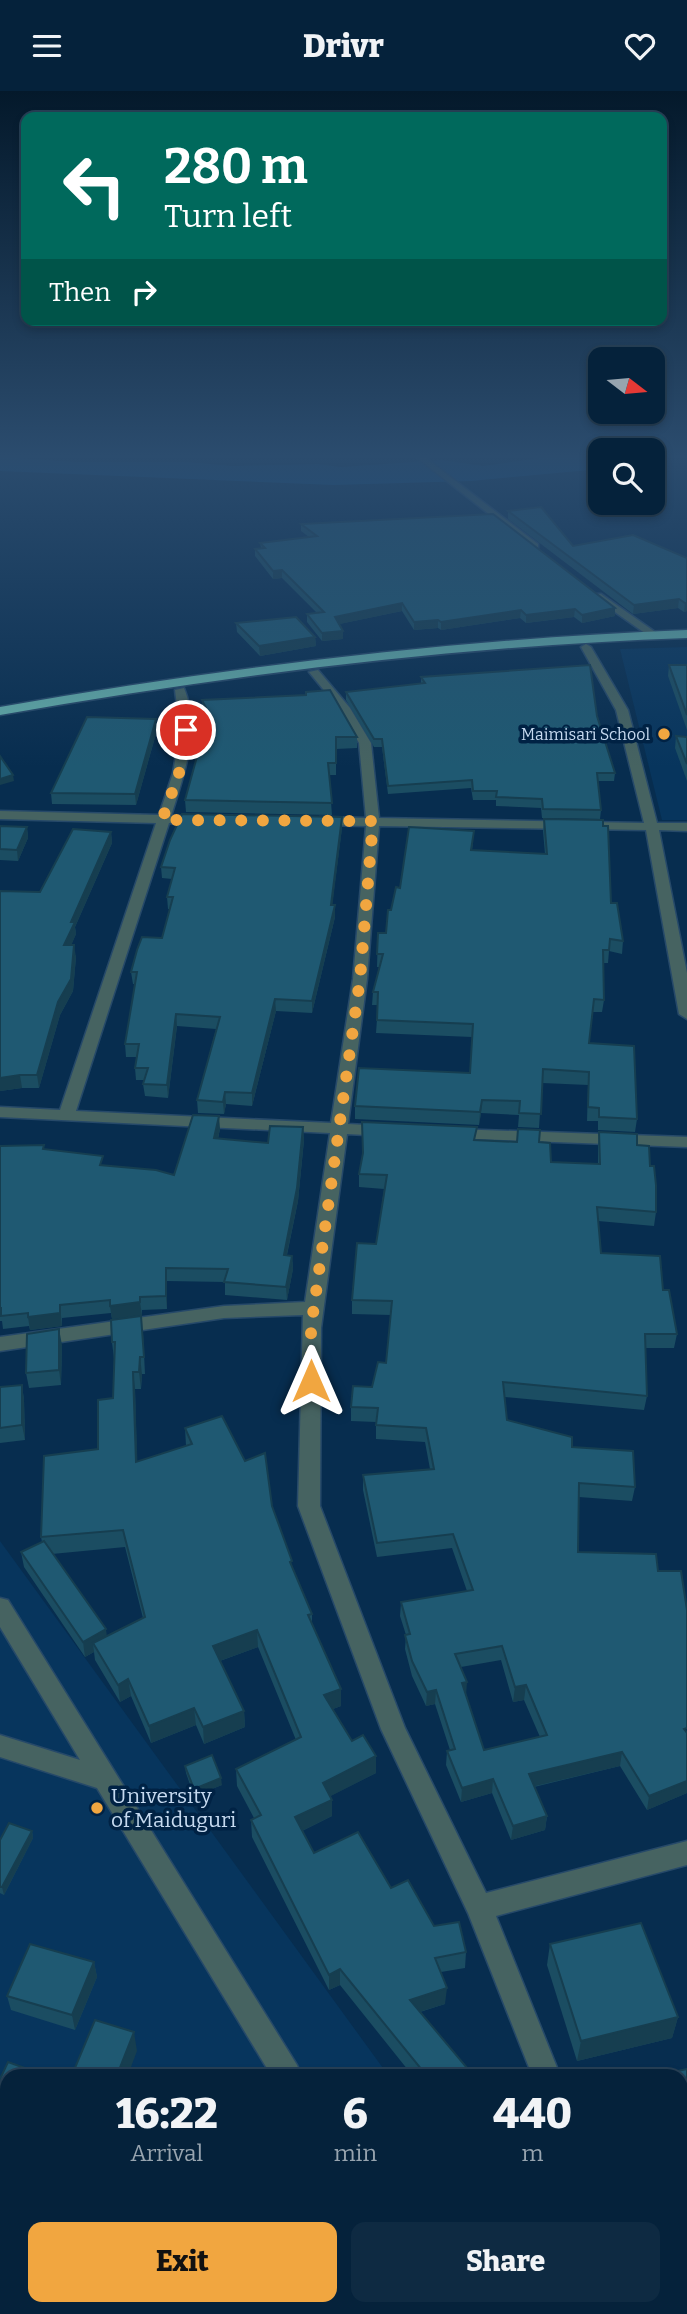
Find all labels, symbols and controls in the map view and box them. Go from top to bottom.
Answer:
icon: menu [28,27,66,65]
text: Drivr [303,27,384,65]
icon: heart [621,27,659,65]
text: 280 m [164,137,308,196]
icon: left [49,140,140,231]
text: Turn left [164,197,292,235]
icon: right [125,273,163,311]
text: Then [49,277,111,308]
north arrow [588,347,665,423]
map controls [588,347,665,515]
button: search [588,438,665,515]
pin [156,700,216,760]
icon: arrive [167,711,205,749]
place label: Maimisari School [521,725,650,744]
marker: Maimisari School [656,726,672,742]
position arrow [274,1344,348,1418]
place label: University of Maiduguri [111,1783,236,1833]
marker: University of Maiduguri [89,1800,105,1816]
text: 16:22 [116,2089,218,2139]
text: 6 [343,2089,368,2139]
text: 440 [493,2089,572,2139]
text: Arrival [130,2139,203,2167]
text: min [334,2139,377,2167]
text: m [522,2139,543,2167]
button: Exit [28,2222,337,2302]
button: Share [351,2222,660,2302]

